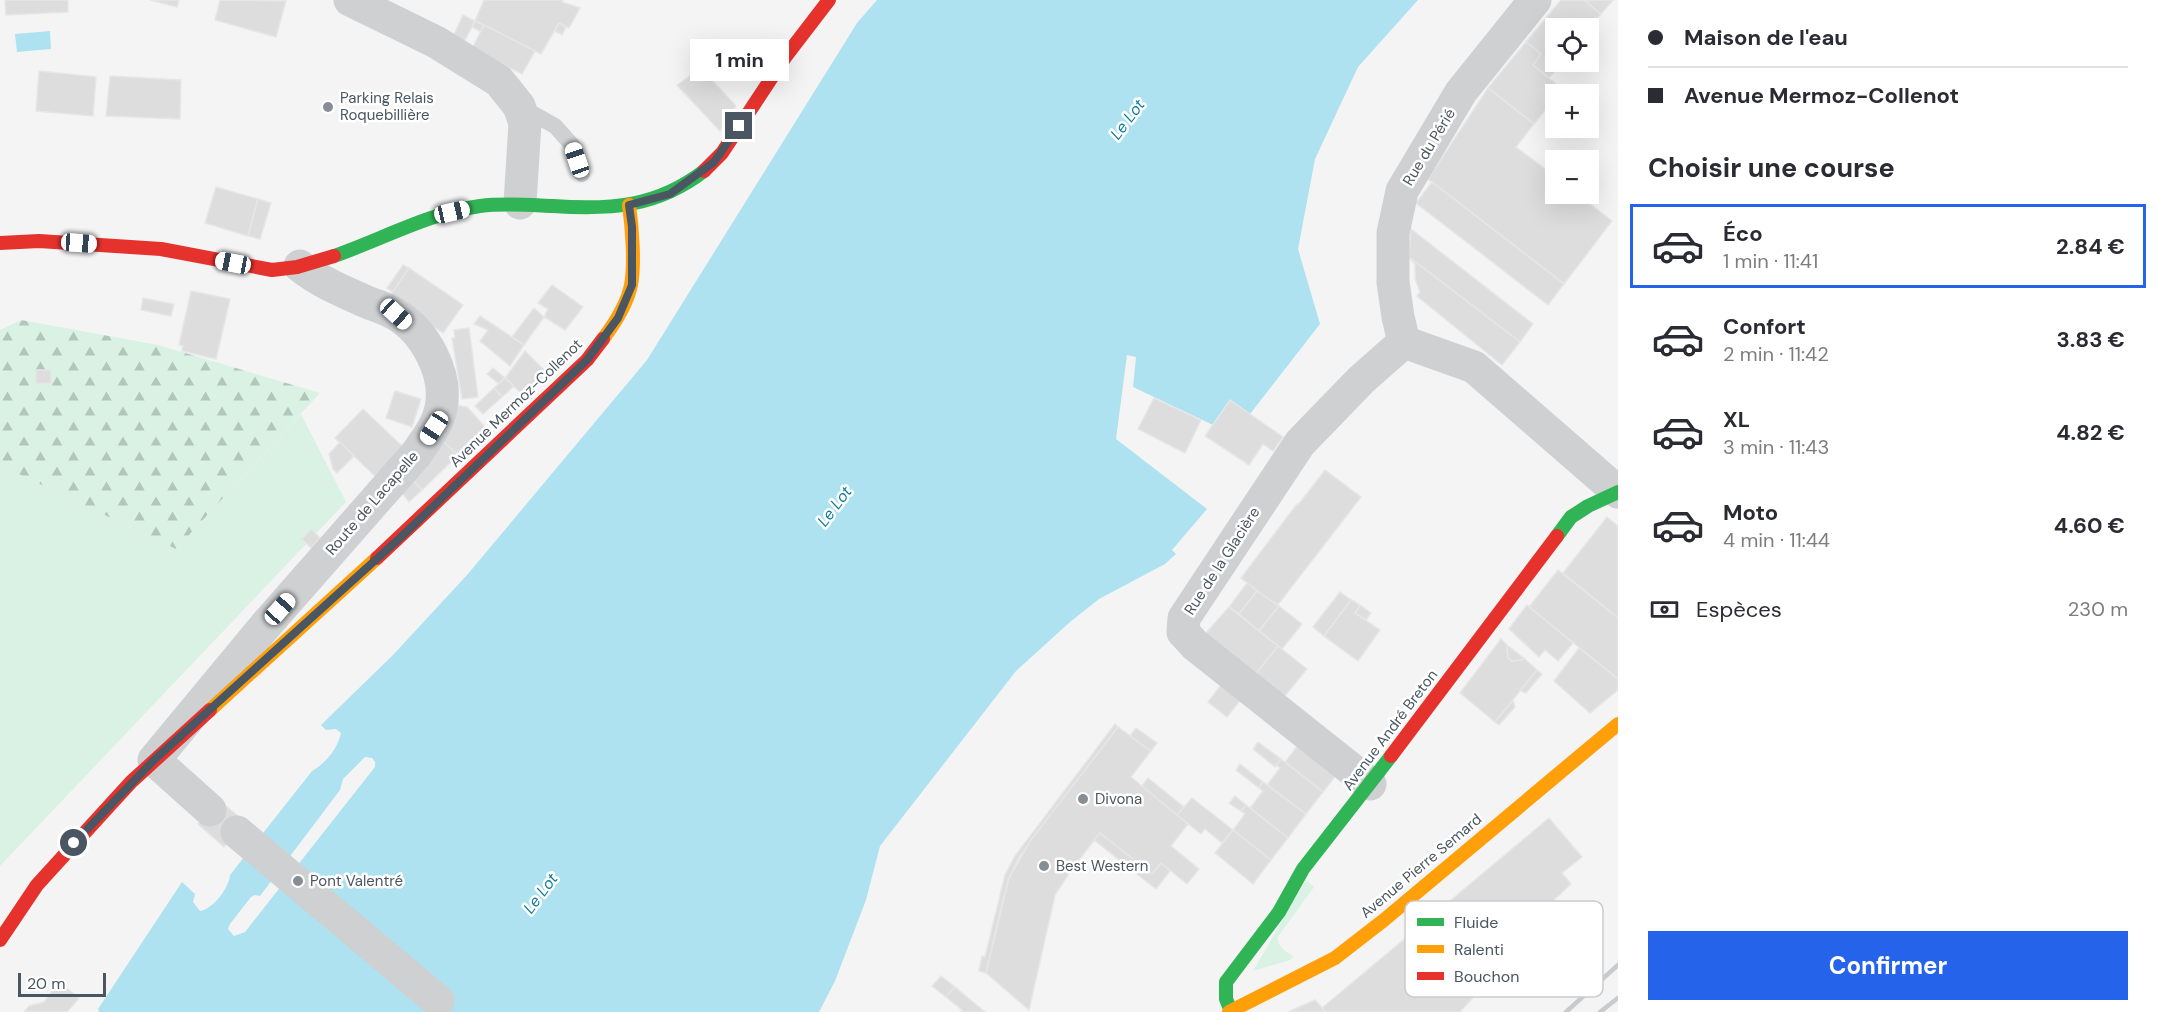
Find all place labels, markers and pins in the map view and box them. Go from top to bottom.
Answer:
place label: Parking Relais Roquebillière [340,88,434,125]
marker: Parking Relais Roquebillière [321,100,335,114]
place label: Divona [1095,789,1142,809]
marker: Divona [1076,792,1090,806]
place label: Best Western [1056,856,1148,876]
marker: Best Western [1037,859,1051,873]
place label: Pont Valentré [310,871,403,891]
marker: Pont Valentré [291,874,305,888]

